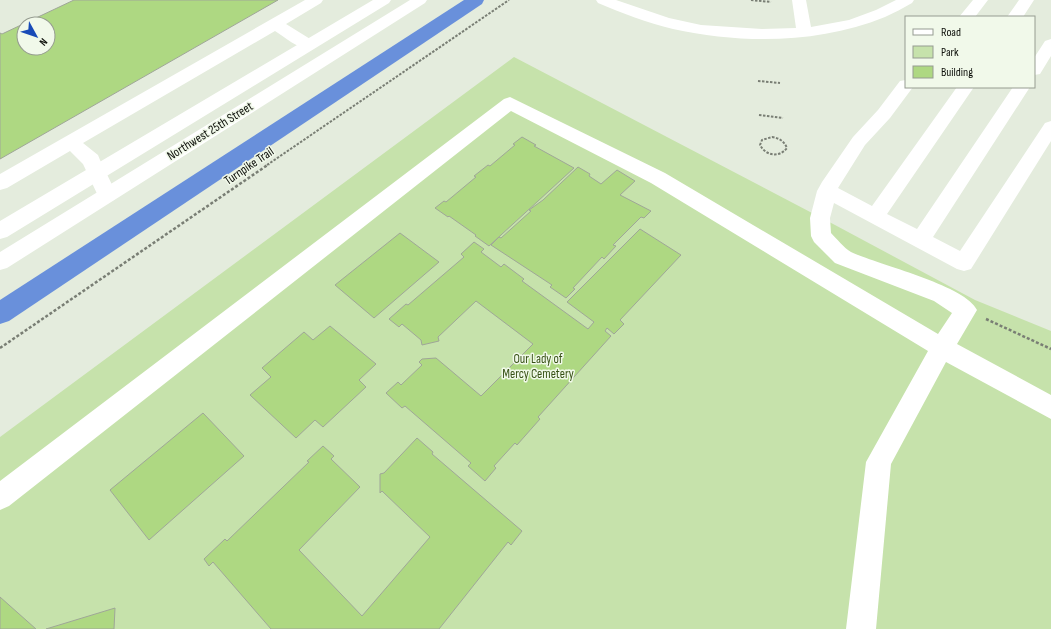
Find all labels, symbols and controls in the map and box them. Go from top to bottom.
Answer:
north arrow [16,16,56,56]
legend [905,16,1035,88]
text: Road [941,25,961,40]
text: N [36,36,50,49]
text: Park [941,45,959,60]
text: Building [941,65,973,80]
street label: Northwest 25th Street [164,98,256,164]
street label: Turnpike Trail [221,144,277,188]
park label: Our Lady of Mercy Cemetery [502,351,574,382]

